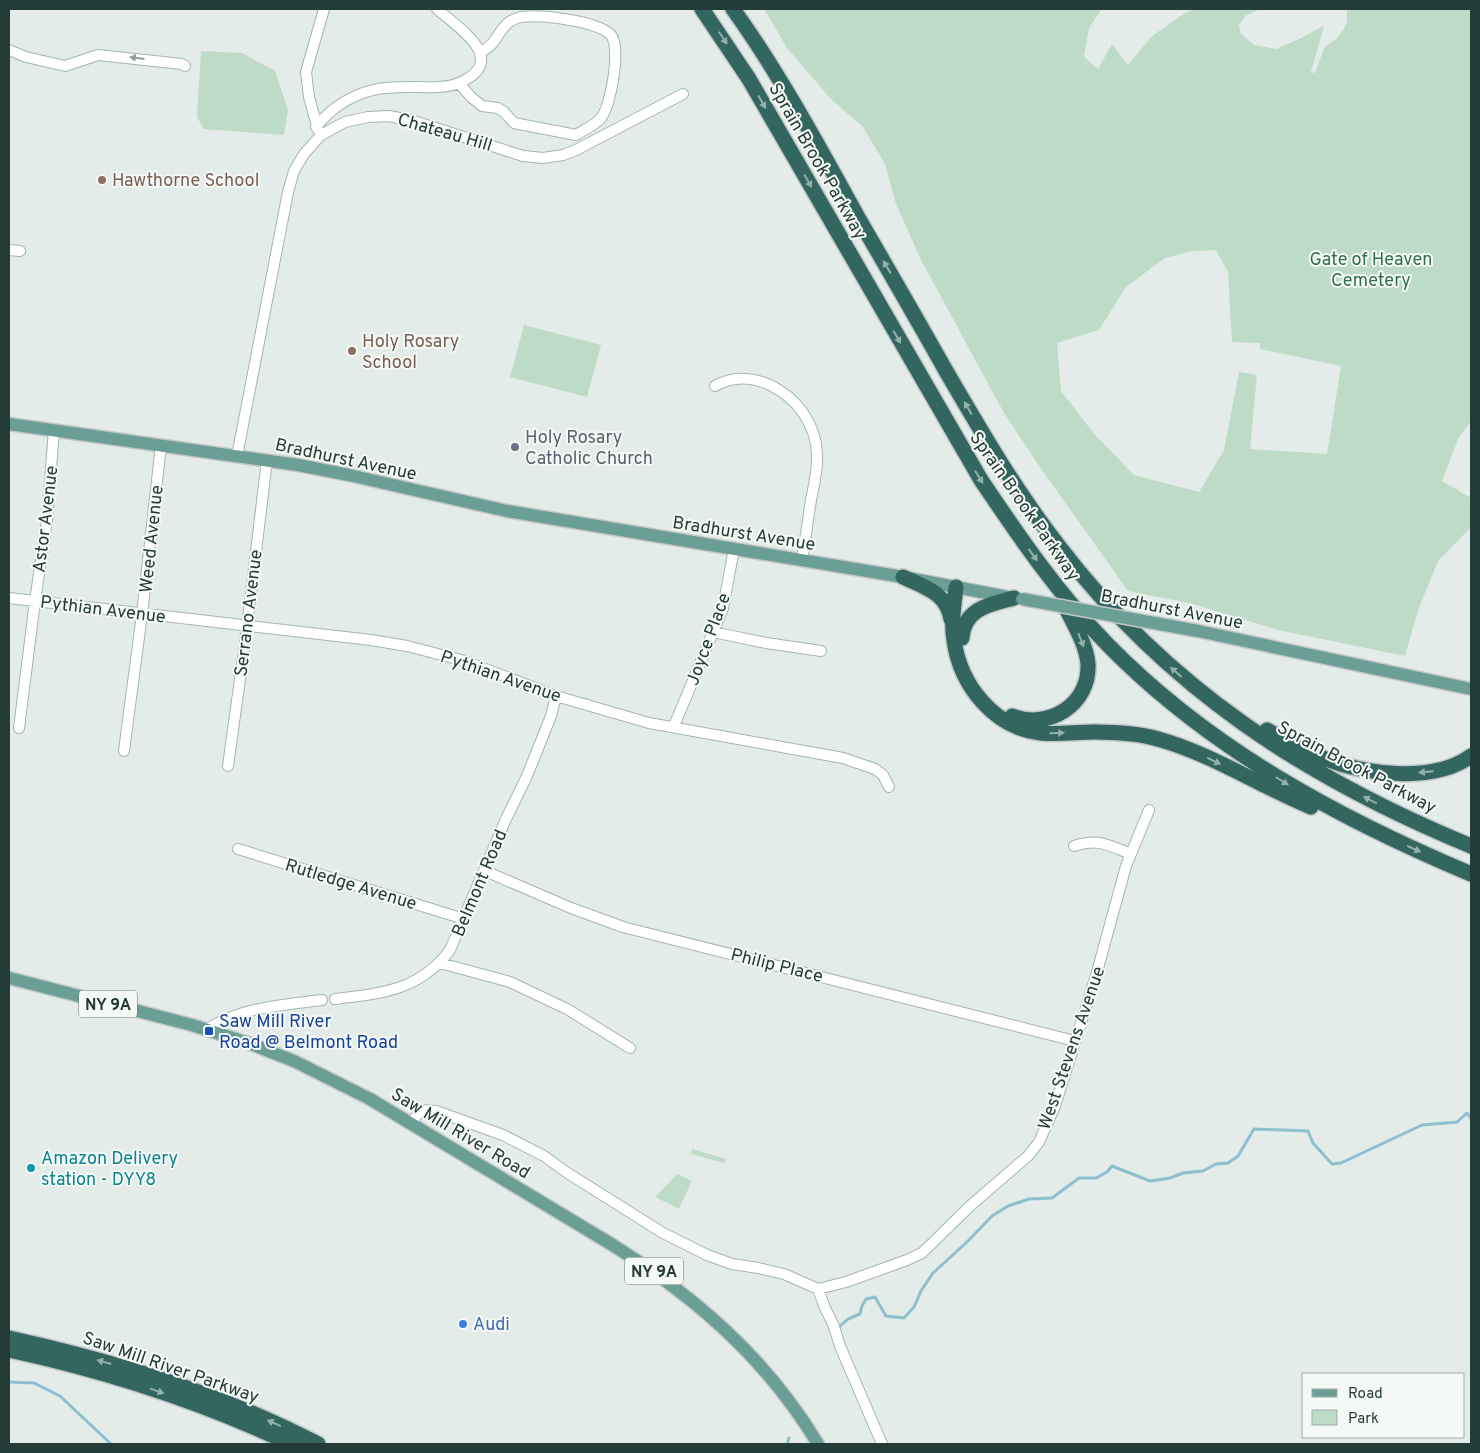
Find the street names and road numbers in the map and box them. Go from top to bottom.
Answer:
street label: Sprain Brook Parkway [762,79,871,244]
street label: Chateau Hill [394,109,495,158]
street label: Sprain Brook Parkway [964,428,1084,586]
street label: Bradhurst Avenue [273,434,419,487]
street label: Astor Avenue [29,464,64,574]
street label: Weed Avenue [135,484,170,594]
street label: Bradhurst Avenue [671,512,817,557]
street label: Serrano Avenue [230,548,269,678]
street label: Bradhurst Avenue [1099,585,1245,636]
street label: Joyce Place [682,590,737,689]
street label: Pythian Avenue [39,591,167,630]
street label: Pythian Avenue [437,646,564,709]
street label: Sprain Brook Parkway [1273,717,1440,820]
street label: Belmont Road [447,826,513,941]
street label: Rutledge Avenue [282,854,419,916]
street label: Philip Place [728,944,825,989]
street label: West Stevens Avenue [1034,964,1111,1133]
road number: NY 9A [79,991,137,1018]
street label: Saw Mill River Road [386,1084,534,1185]
road number: NY 9A [625,1258,683,1284]
street label: Saw Mill River Parkway [79,1327,262,1409]

